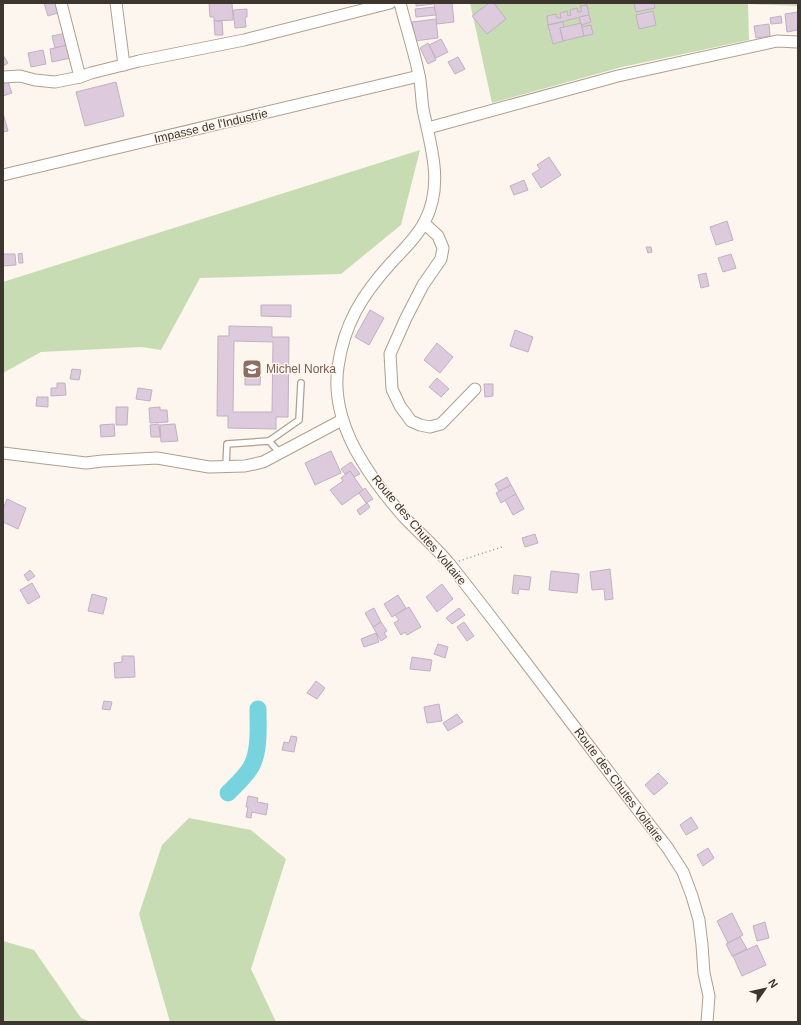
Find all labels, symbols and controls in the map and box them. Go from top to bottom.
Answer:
street label: Impasse de l'Industrie [153,106,270,146]
school or university icon: Michel Norka [241,358,263,380]
place label: Michel Norka [266,362,336,376]
street label: Route des Chutes Voltaire [369,472,469,588]
street label: Route des Chutes Voltaire [571,725,667,845]
north arrow [745,969,785,1009]
text: N [766,977,781,990]

